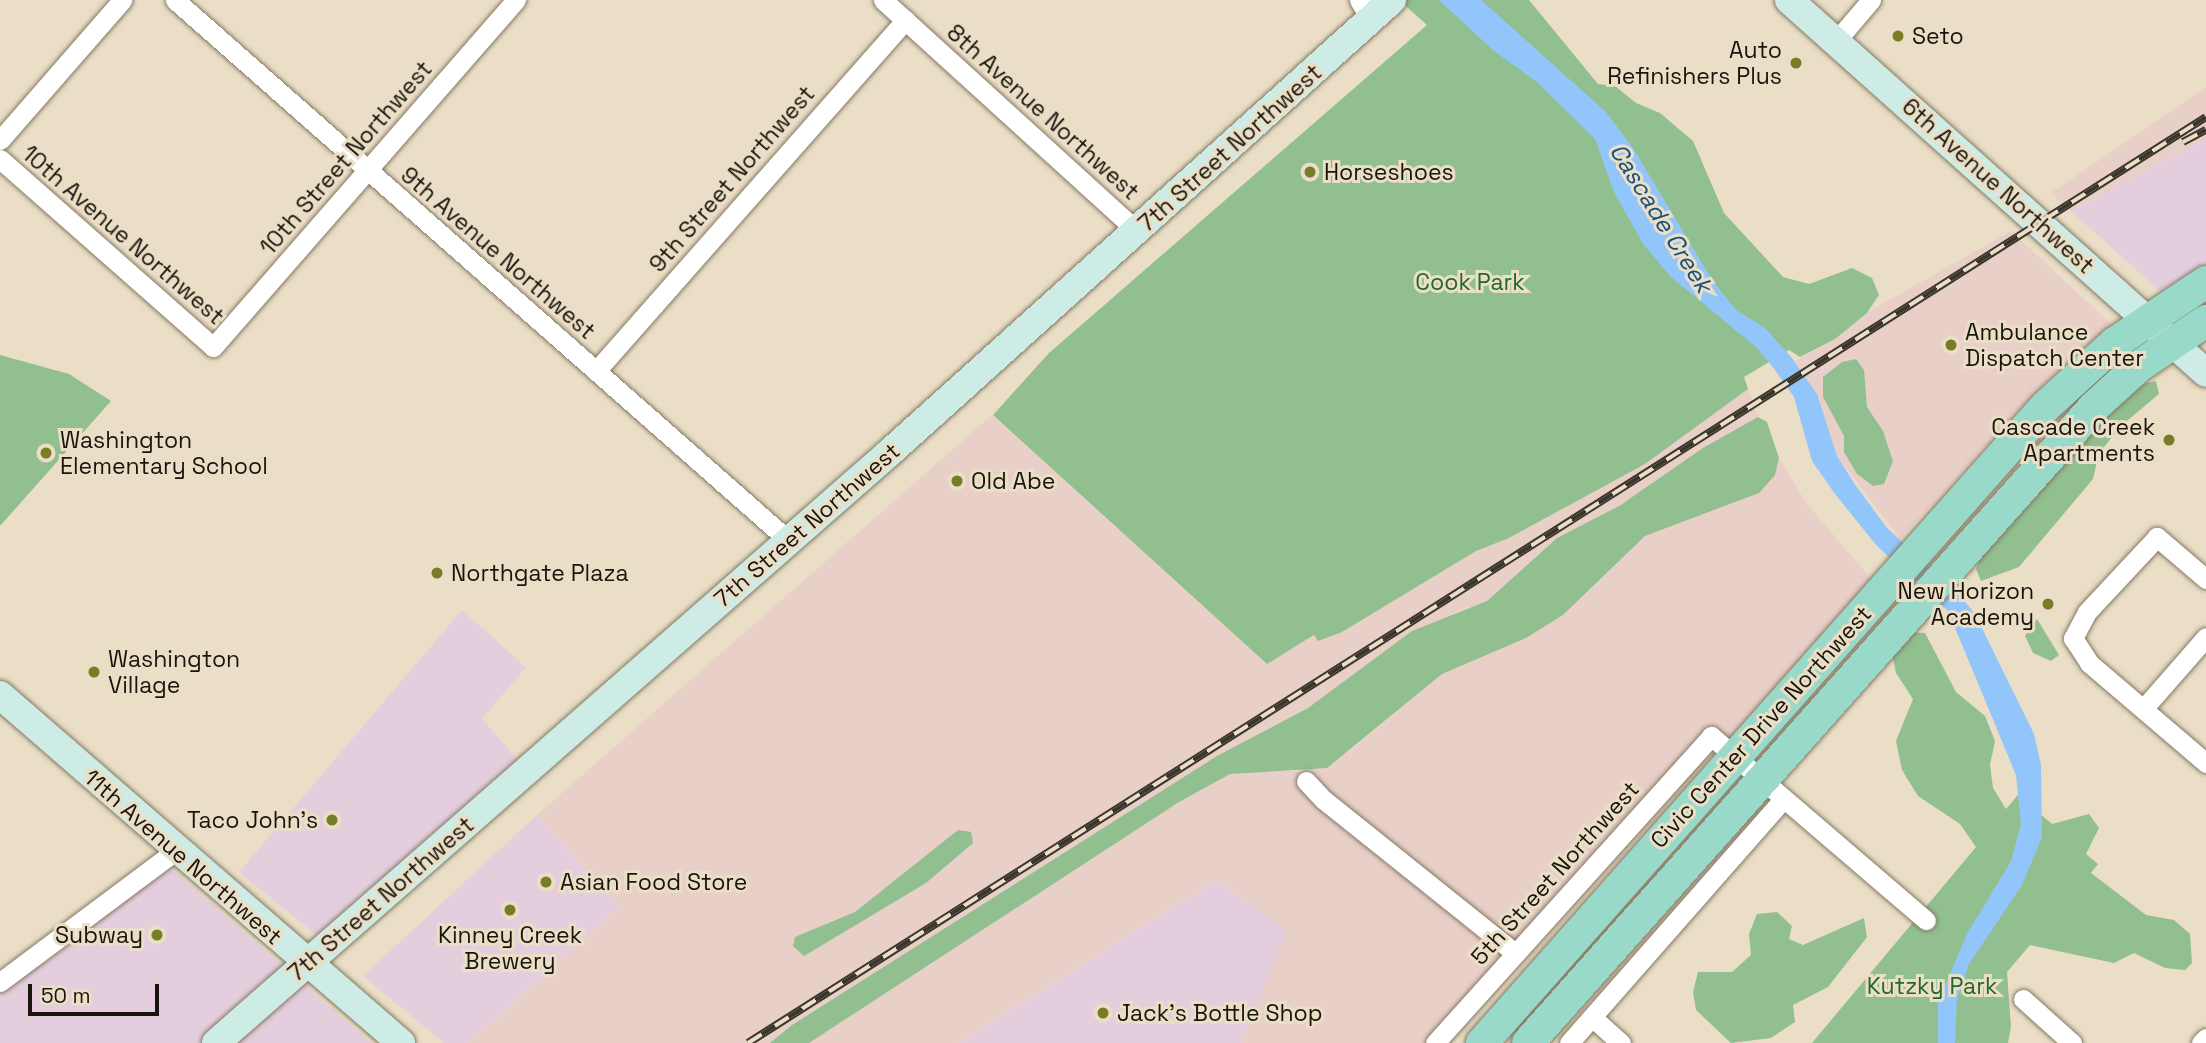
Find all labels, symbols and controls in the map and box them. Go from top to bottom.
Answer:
street label: 8th Avenue Northwest [941,18,1145,206]
place label: Seto [1912,22,1964,50]
marker: Seto [1890,28,1906,44]
place label: Auto Refinishers Plus [1607,36,1782,90]
street label: 10th Street Northwest [254,55,438,261]
marker: Auto Refinishers Plus [1788,55,1804,71]
street label: 7th Street Northwest [1133,59,1327,237]
street label: 9th Street Northwest [644,80,820,278]
street label: 6th Avenue Northwest [1896,93,2100,279]
water label: Cascade Creek [1604,138,1718,298]
street label: 10th Avenue Northwest [16,140,230,330]
place label: Horseshoes [1324,158,1454,186]
street label: 9th Avenue Northwest [395,161,601,345]
marker: Horseshoes [1302,164,1318,180]
park label: Cook Park [1415,268,1525,296]
place label: Ambulance Dispatch Center [1965,318,2144,372]
marker: Ambulance Dispatch Center [1943,337,1959,353]
place label: Cascade Creek Apartments [1991,413,2155,467]
place label: Washington Elementary School [60,426,268,480]
marker: Cascade Creek Apartments [2161,432,2177,448]
street label: 7th Street Northwest [709,437,905,613]
marker: Washington Elementary School [38,445,54,461]
place label: Old Abe [971,467,1056,495]
marker: Old Abe [949,473,965,489]
place label: Northgate Plaza [451,559,629,587]
marker: Northgate Plaza [429,565,445,581]
place label: New Horizon Academy [1898,577,2034,631]
marker: New Horizon Academy [2040,596,2056,612]
street label: Civic Center Drive Northwest [1645,600,1877,854]
place label: Washington Village [108,645,240,699]
marker: Washington Village [86,664,102,680]
street label: 11th Avenue Northwest [78,763,288,951]
street label: 5th Street Northwest [1465,775,1645,971]
place label: Taco John's [187,806,318,834]
street label: 7th Street Northwest [283,811,479,987]
marker: Taco John's [324,812,340,828]
place label: Asian Food Store [560,868,747,896]
marker: Asian Food Store [538,874,554,890]
marker: Kinney Creek Brewery [502,902,518,918]
place label: Subway [55,921,143,949]
place label: Kinney Creek Brewery [438,921,582,975]
marker: Subway [149,927,165,943]
scale bar [32,970,163,1014]
park label: Kutzky Park [1867,972,1997,1000]
text: 50 m [41,982,91,1009]
place label: Jack's Bottle Shop [1117,999,1323,1027]
marker: Jack's Bottle Shop [1095,1005,1111,1021]

